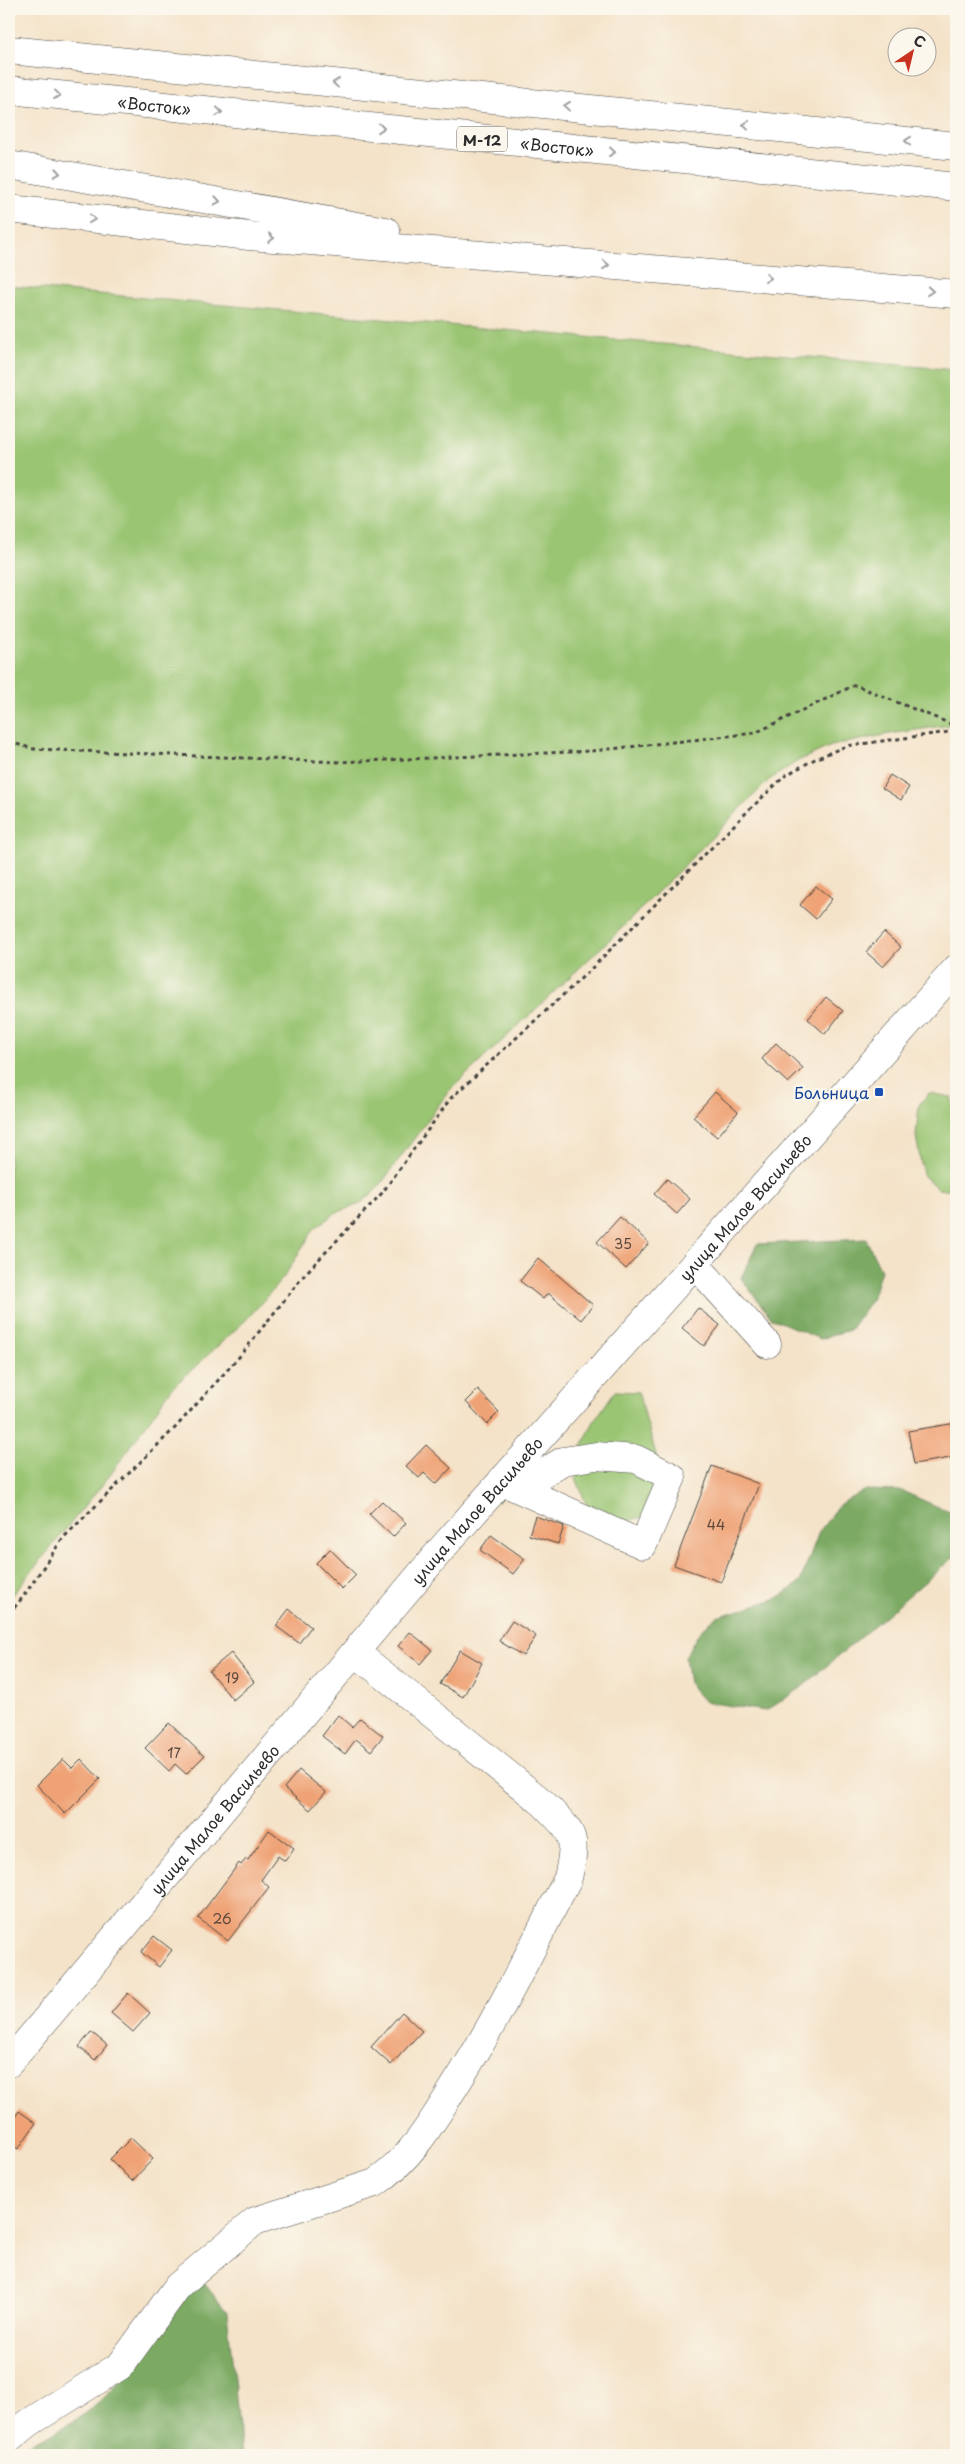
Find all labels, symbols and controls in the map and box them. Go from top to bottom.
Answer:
north arrow [888,28,938,78]
text: С [909,29,930,53]
one-way arrow [331,78,339,89]
one-way arrow [54,89,62,100]
street label: «Восток» [116,89,192,121]
one-way arrow [563,101,571,112]
one-way arrow [215,106,223,117]
one-way arrow [742,119,750,130]
one-way arrow [377,122,385,133]
road number: М-12 [457,126,507,152]
street label: «Восток» [519,130,595,162]
one-way arrow [903,136,911,147]
one-way arrow [608,146,616,157]
one-way arrow [52,168,61,178]
one-way arrow [212,196,221,206]
one-way arrow [88,213,96,224]
one-way arrow [267,232,275,243]
one-way arrow [602,259,610,270]
one-way arrow [764,273,772,284]
one-way arrow [926,286,934,297]
place label: Больница [794,1080,869,1104]
marker: Больница [873,1086,885,1098]
street label: улица Малое Васильево [673,1128,817,1286]
house number: 35 [614,1233,632,1254]
street label: улица Малое Васильево [405,1431,548,1589]
house number: 44 [707,1514,725,1535]
house number: 19 [225,1667,239,1688]
street label: улица Малое Васильево [144,1739,285,1899]
house number: 17 [167,1742,181,1763]
house number: 26 [212,1908,232,1929]

